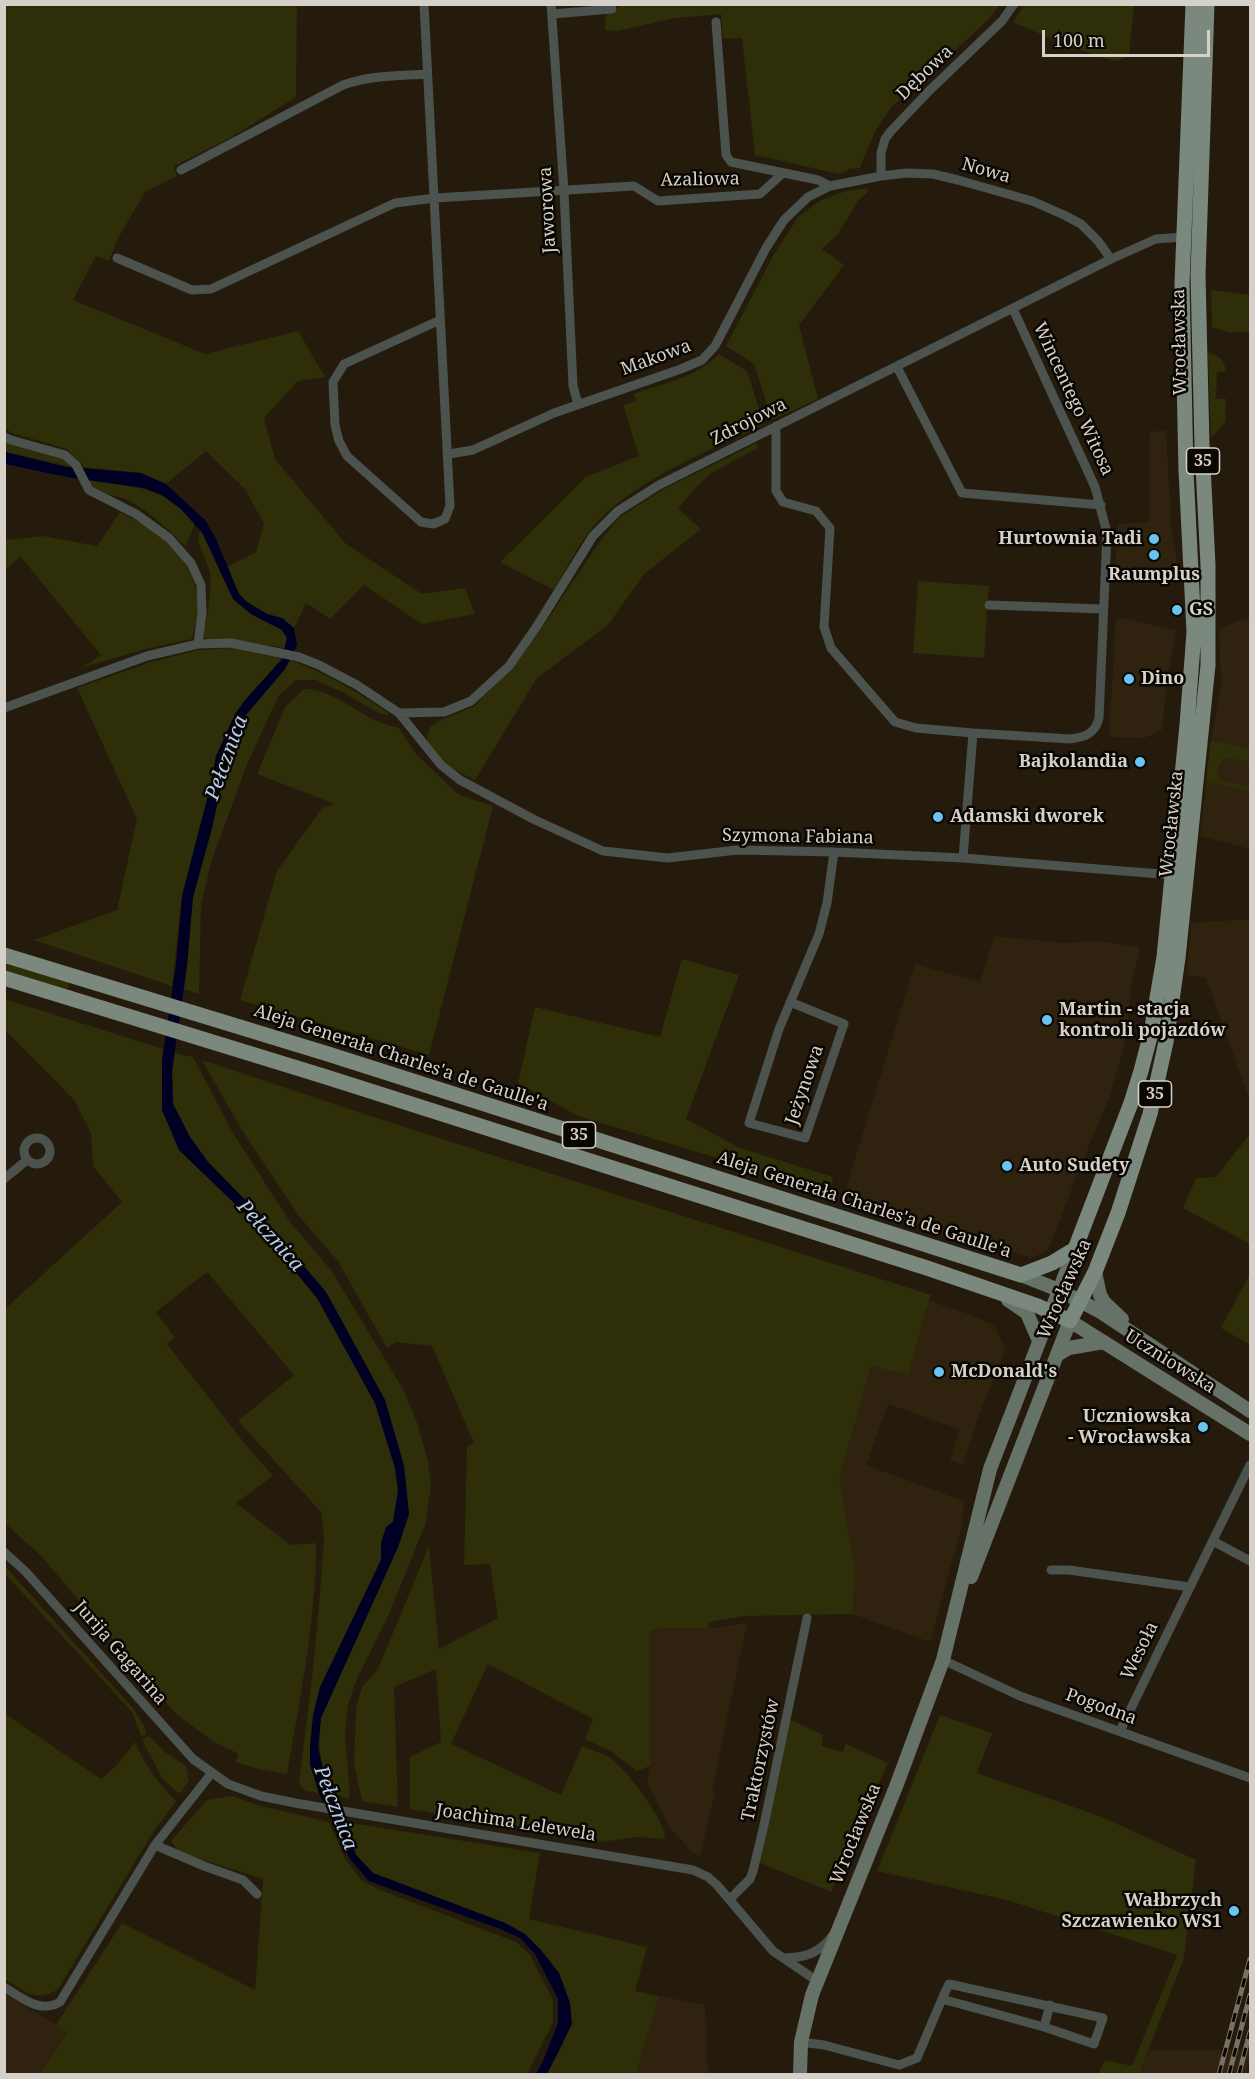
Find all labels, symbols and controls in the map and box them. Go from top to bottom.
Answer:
scale bar [1045,18,1213,56]
text: 100 m [1053,28,1105,52]
street label: Dębowa [892,41,958,105]
street label: Nowa [959,154,1013,188]
street label: Jaworowa [535,166,561,254]
street label: Azaliowa [660,169,740,191]
street label: Wrocławska [1168,288,1192,396]
street label: Wincentego Witosa [1028,319,1118,479]
street label: Makowa [618,335,694,381]
street label: Zdrojowa [708,394,790,450]
road number: 35 [1186,448,1220,474]
place label: Hurtownia Tadi [998,528,1142,550]
marker: Hurtownia Tadi [1147,532,1161,546]
marker: Raumplus [1147,548,1161,562]
place label: Raumplus [1108,564,1200,586]
place label: GS [1189,599,1213,621]
marker: GS [1170,603,1184,617]
place label: Dino [1141,668,1184,690]
marker: Dino [1122,672,1136,686]
water label: Pełcznica [201,713,253,803]
place label: Bajkolandia [1019,751,1128,773]
marker: Bajkolandia [1133,755,1147,769]
street label: Wrocławska [1156,770,1188,878]
place label: Adamski dworek [950,806,1104,828]
marker: Adamski dworek [931,810,945,824]
street label: Szymona Fabiana [722,825,874,849]
place label: Martin - stacja kontroli pojazdów [1059,999,1226,1042]
street label: Aleja Generała Charles'a de Gaulle'a [251,1000,551,1116]
marker: Martin - stacja kontroli pojazdów [1040,1013,1054,1027]
street label: Jeżynowa [781,1042,829,1128]
road number: 35 [1138,1081,1172,1107]
road number: 35 [562,1122,596,1148]
street label: Aleja Generała Charles'a de Gaulle'a [714,1147,1014,1263]
place label: Auto Sudety [1019,1155,1129,1177]
marker: Auto Sudety [1000,1159,1014,1173]
water label: Pełcznica [232,1195,308,1277]
street label: Wrocławska [1033,1236,1097,1342]
street label: Uczniowska [1121,1326,1219,1398]
place label: McDonald's [951,1361,1057,1383]
marker: McDonald's [932,1365,946,1379]
place label: Uczniowska - Wrocławska [1068,1406,1191,1448]
marker: Uczniowska - Wrocławska [1196,1420,1210,1434]
street label: Jurija Gagarina [69,1596,171,1710]
street label: Wesoła [1117,1618,1163,1684]
street label: Pogodna [1062,1684,1140,1730]
street label: Traktorzystów [737,1697,785,1823]
water label: Pełcznica [308,1763,362,1853]
street label: Wrocławska [826,1780,886,1888]
street label: Joachima Lelewela [434,1800,598,1846]
place label: Wałbrzych Szczawienko WS1 [1062,1890,1222,1932]
marker: Wałbrzych Szczawienko WS1 [1227,1904,1241,1918]

